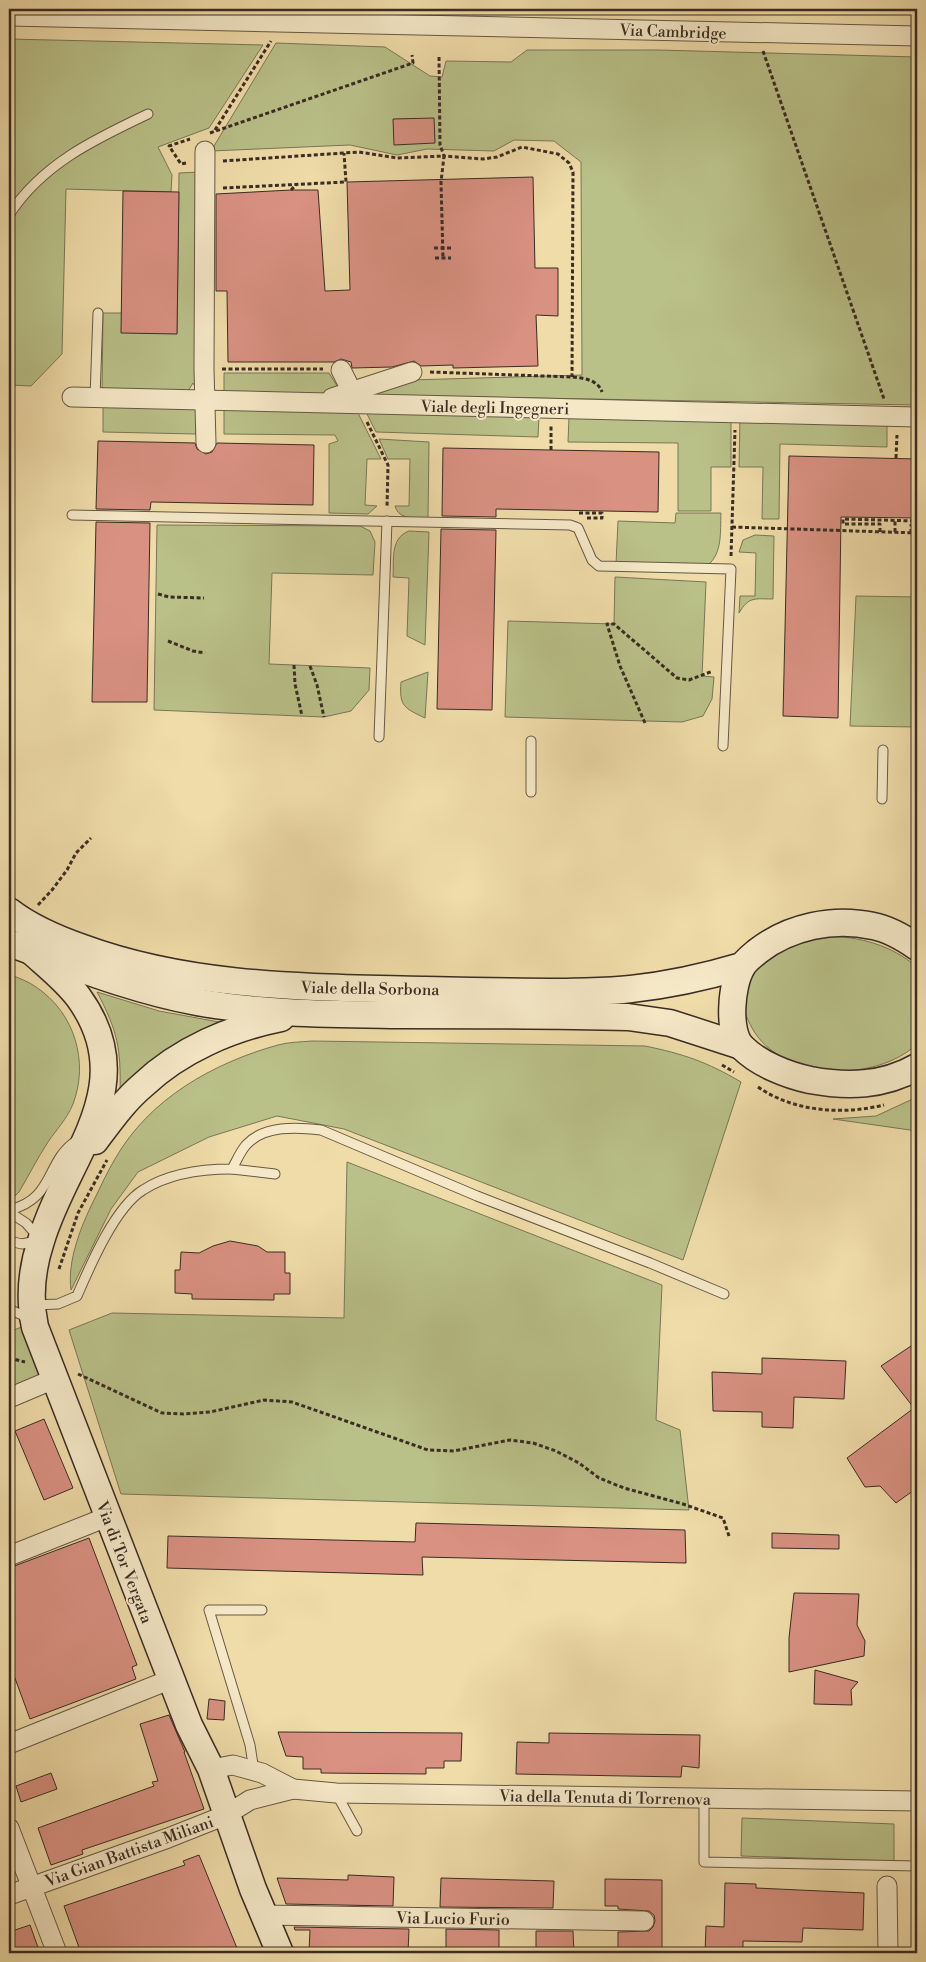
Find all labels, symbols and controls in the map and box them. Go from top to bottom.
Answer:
street label: Via Cambridge [618,20,727,44]
street label: Viale degli Ingegneri [419,397,570,419]
street label: Viale della Sorbona [299,978,440,1000]
street label: Via di Tor Vergata [91,1498,157,1627]
street label: Via della Tenuta di Torrenova [498,1786,712,1810]
street label: Via Gian Battista Miliani [41,1812,216,1892]
street label: Via Lucio Furio [395,1908,510,1930]

